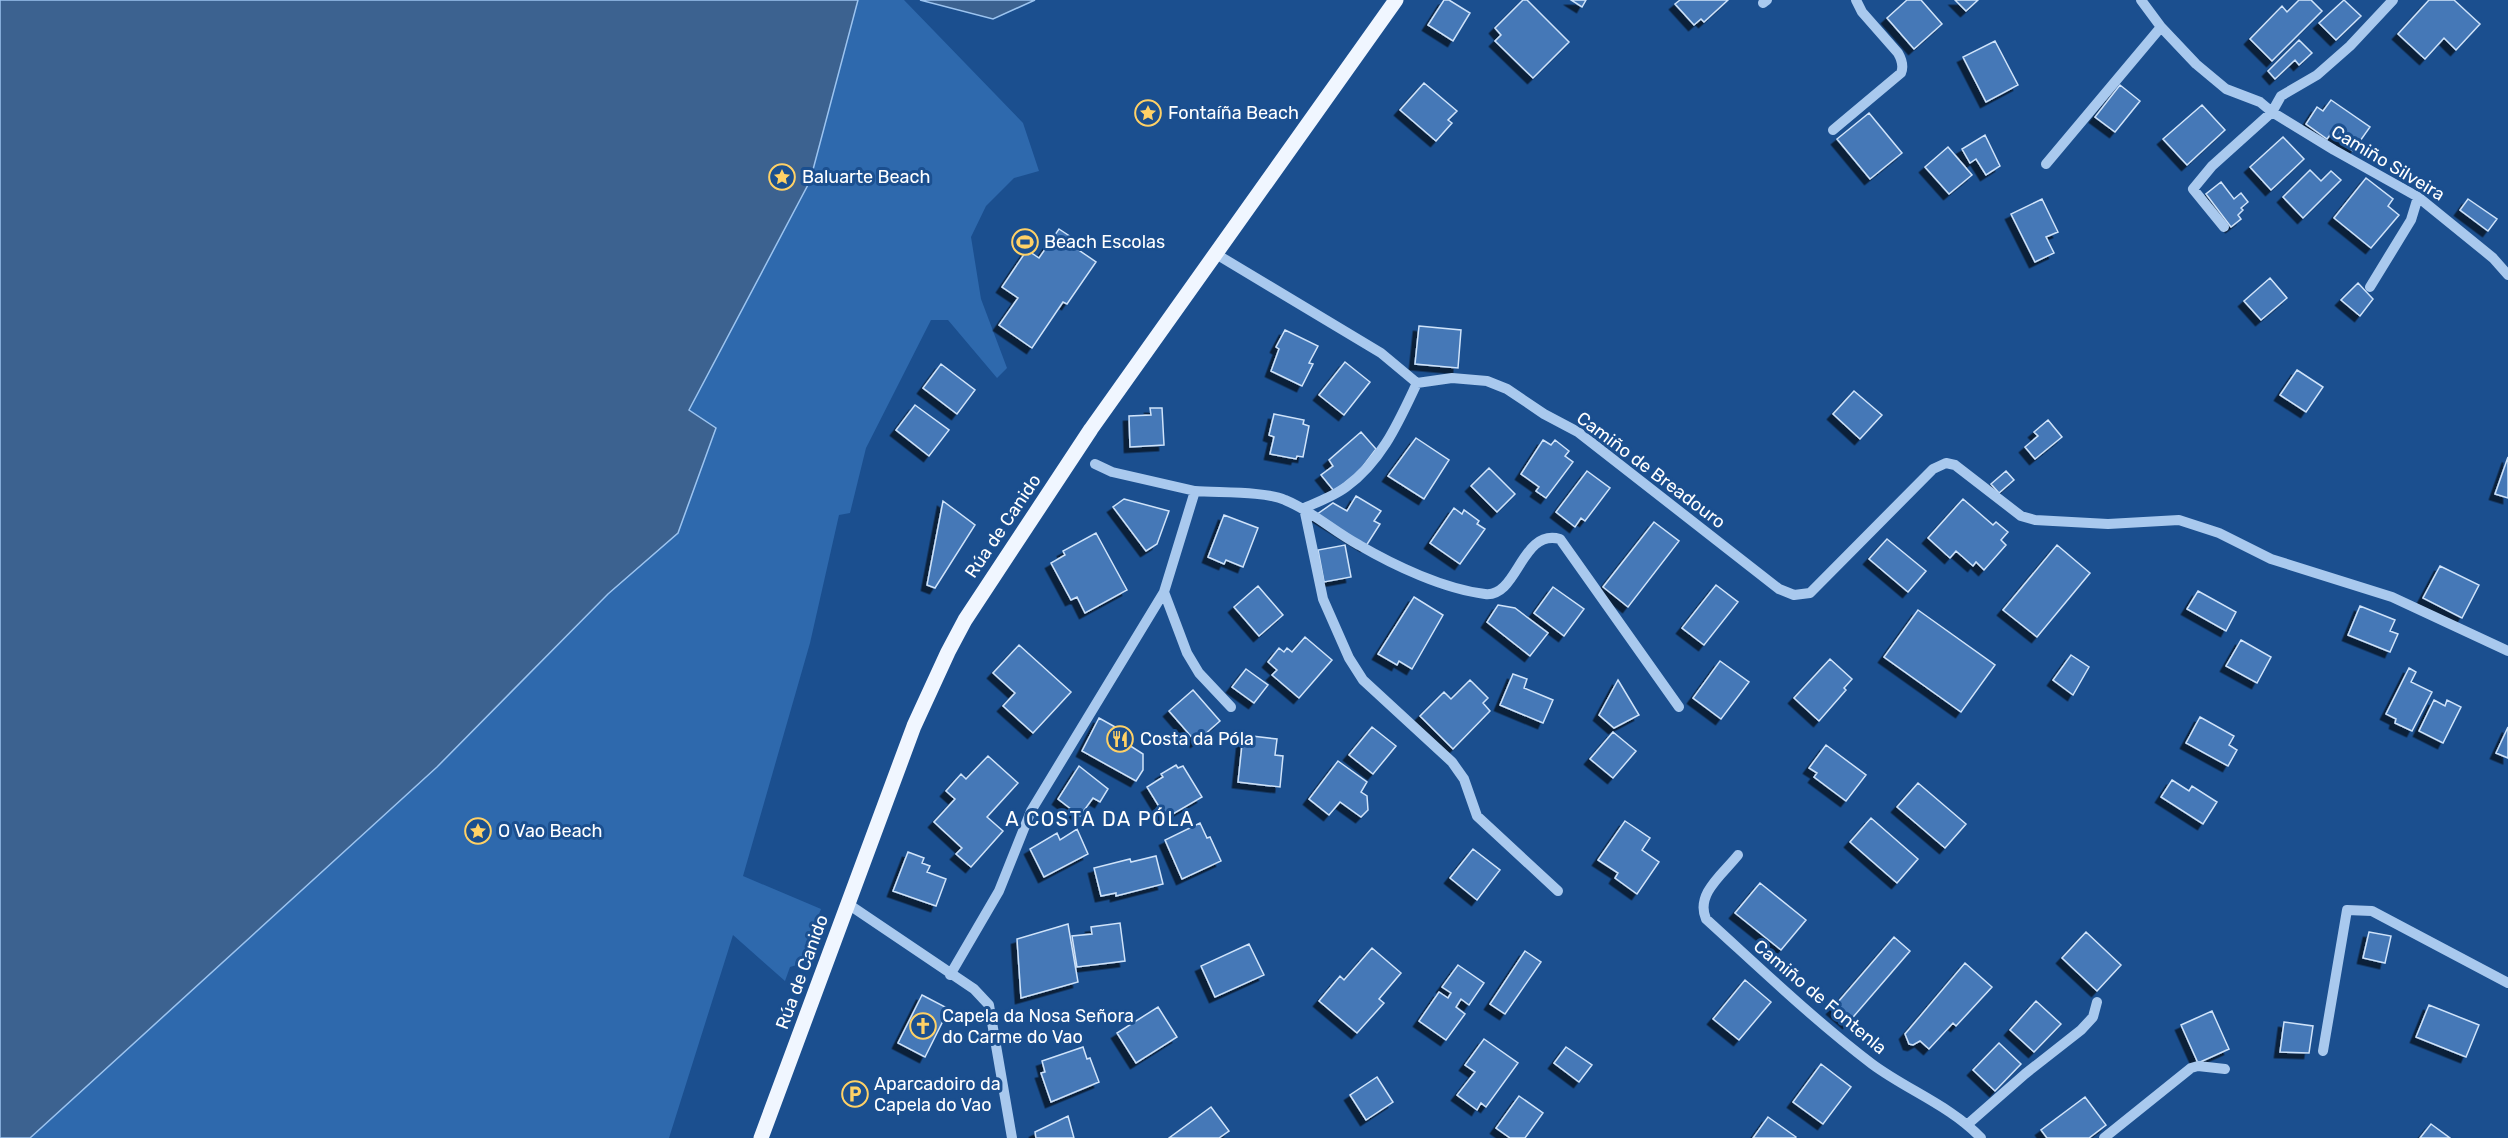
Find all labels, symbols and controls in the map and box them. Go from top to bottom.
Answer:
place icon: Fontaíña Beach [1133,98,1163,128]
place label: Fontaíña Beach [1168,102,1299,124]
street label: Camiño Silveira [2327,120,2449,206]
place icon: Baluarte Beach [767,162,797,192]
place label: Baluarte Beach [802,166,930,188]
sports icon: Beach Escolas [1010,227,1040,257]
place label: Beach Escolas [1044,231,1165,253]
street label: Camiño de Breadouro [1572,407,1730,533]
street label: Rúa de Canido [960,470,1046,582]
restaurant icon: Costa da Póla [1105,724,1135,754]
place label: Costa da Póla [1140,728,1254,750]
district label: A COSTA DA PÓLA [1005,807,1195,831]
place icon: O Vao Beach [463,816,493,846]
place label: O Vao Beach [498,820,603,842]
street label: Rúa de Canido [771,912,833,1032]
street label: Camiño de Fontenla [1749,935,1891,1059]
place label: Capela da Nosa Señora do Carme do Vao [942,1005,1134,1048]
church icon: Capela da Nosa Señora do Carme do Vao [908,1011,938,1041]
place label: Aparcadoiro da Capela do Vao [874,1073,1001,1116]
parking icon: Aparcadoiro da Capela do Vao [840,1079,870,1109]

